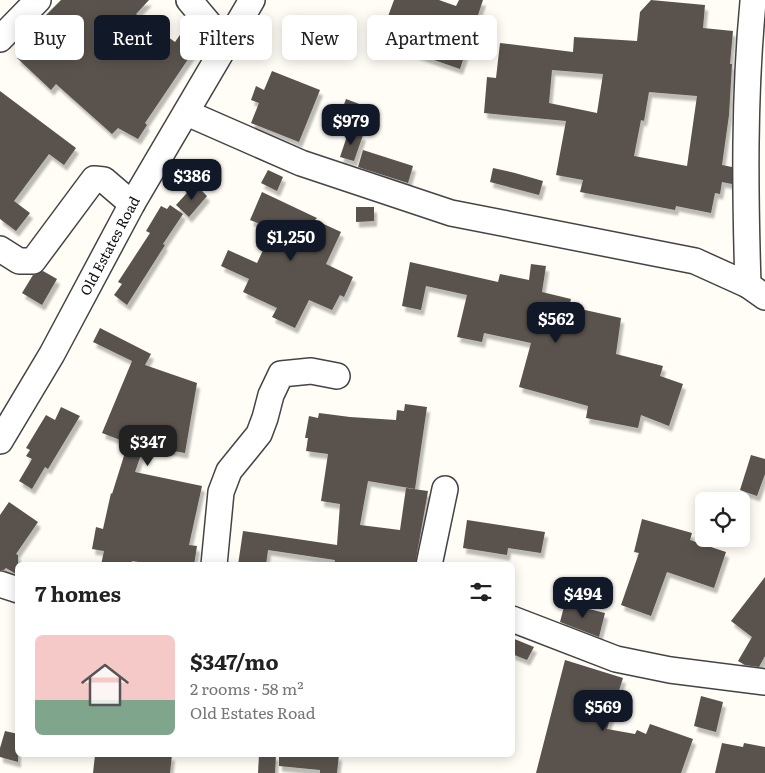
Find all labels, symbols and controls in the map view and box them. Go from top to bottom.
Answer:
chip: Buy [15,15,84,60]
chip: Rent [94,15,170,60]
chip: Filters [180,15,272,60]
chip: New [282,15,357,60]
chip: Apartment [367,15,497,60]
pin: $979 [321,104,381,146]
text: $979 [333,108,369,132]
pin: $386 [162,158,222,201]
text: $386 [173,163,211,187]
street label: Old Estates Road [74,192,144,299]
pin: $1,250 [250,220,332,262]
text: $1,250 [267,224,315,248]
pin: $562 [526,302,586,344]
text: $562 [538,306,574,330]
pin: $347 [118,424,178,467]
text: $347 [130,429,166,453]
map controls [695,492,750,547]
button: locate [695,492,750,547]
pin: $494 [553,576,613,619]
text: 7 homes [35,577,121,608]
icon: filters [467,578,495,606]
text: $494 [564,581,602,605]
text: $347/mo [190,645,279,676]
icon: home [75,655,135,715]
text: 2 rooms · 58 m² [190,676,304,700]
pin: $569 [573,690,633,732]
text: $569 [585,694,621,718]
text: Old Estates Road [190,700,316,724]

